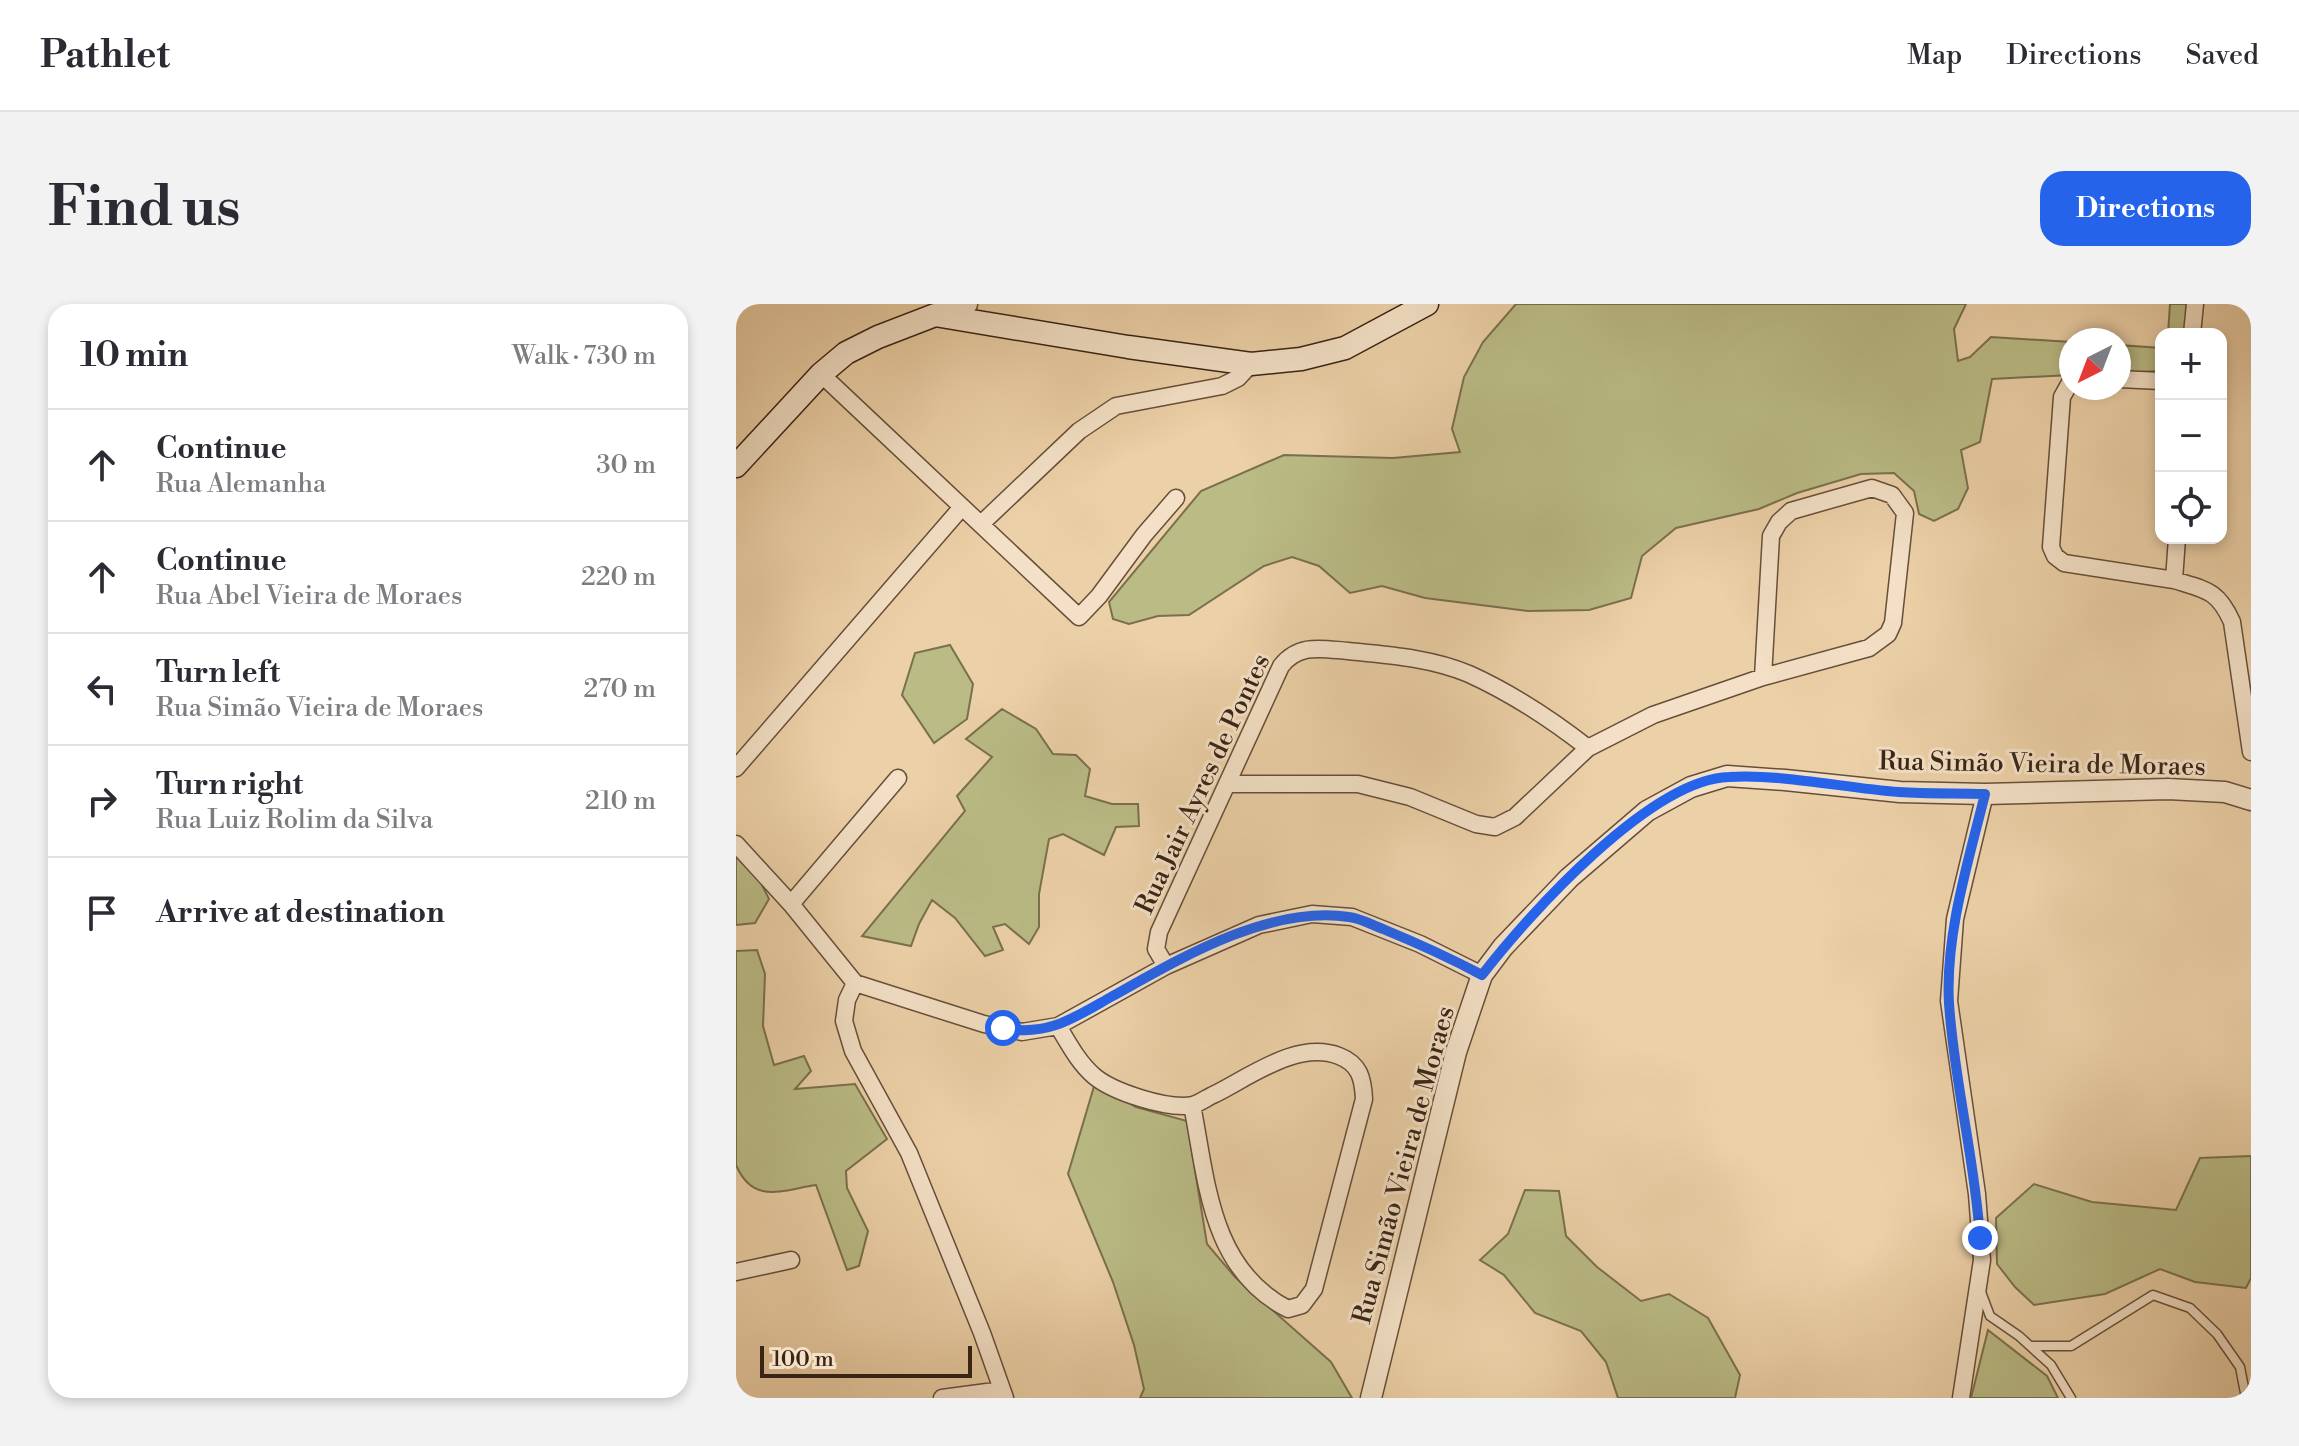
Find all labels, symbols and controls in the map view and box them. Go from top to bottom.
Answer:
text: Pathlet [40,32,170,79]
text: Map [1907,38,1962,73]
text: Directions [2006,38,2141,73]
text: Saved [2185,38,2259,73]
button: Directions [2040,171,2251,246]
text: Find us [48,173,241,243]
north arrow [2059,328,2131,400]
map controls [2155,328,2227,544]
button: + [2155,328,2227,400]
text: 10 min [80,335,188,377]
text: Walk · 730 m [512,340,656,372]
button: − [2155,400,2227,472]
text: Continue [156,430,287,468]
icon: ahead [80,443,124,487]
text: 30 m [596,449,656,481]
text: Rua Alemanha [156,468,326,500]
button: locate [2155,472,2227,544]
text: Continue [156,542,287,580]
icon: ahead [80,555,124,599]
text: 220 m [581,561,656,593]
text: Rua Abel Vieira de Moraes [156,580,462,612]
street label: Rua Jair Ayres de Pontes [1129,649,1277,919]
text: Turn left [156,654,280,692]
icon: left [80,667,124,711]
text: 270 m [583,673,656,705]
text: Rua Simão Vieira de Moraes [156,692,483,724]
street label: Rua Simão Vieira de Moraes [1878,745,2206,783]
text: Turn right [156,766,303,804]
icon: right [80,779,124,823]
text: 210 m [585,785,656,817]
text: Rua Luiz Rolim da Silva [156,804,433,836]
icon: arrive [80,891,124,935]
text: Arrive at destination [156,894,445,932]
street label: Rua Simão Vieira de Moraes [1346,1003,1462,1327]
route start [985,1010,1021,1046]
route end [1962,1220,1998,1256]
scale bar [760,1342,972,1378]
text: 100 m [772,1346,834,1373]

